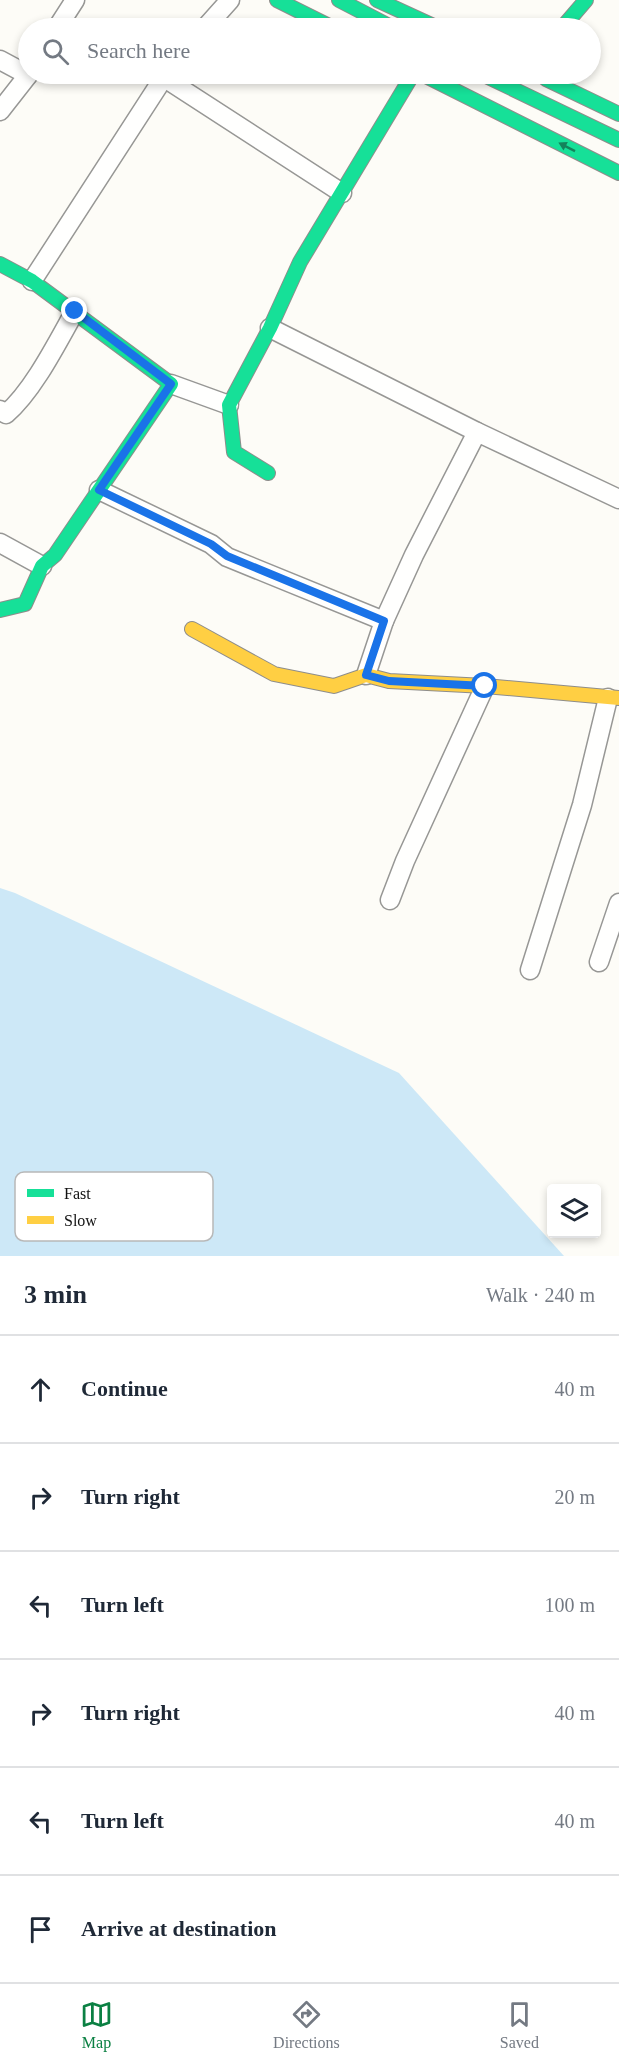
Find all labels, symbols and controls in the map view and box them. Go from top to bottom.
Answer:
search box [18,18,601,84]
icon: search [39,35,72,68]
text: Search here [87,38,190,63]
one-way arrow [558,142,575,152]
route end [61,297,87,323]
route start [471,672,497,698]
legend [15,1172,213,1241]
map controls [547,1184,601,1238]
button: layers [547,1184,601,1238]
text: Fast [64,1185,91,1202]
text: Slow [64,1212,97,1229]
text: 3 min [24,1280,87,1309]
text: Walk · 240 m [486,1284,595,1306]
icon: ahead [24,1373,57,1406]
text: Continue [81,1376,168,1401]
text: 40 m [554,1378,595,1400]
icon: right [24,1481,57,1514]
text: Turn right [81,1484,180,1509]
text: 20 m [554,1486,595,1508]
icon: left [24,1589,57,1622]
text: Turn left [81,1592,164,1617]
text: 100 m [544,1594,595,1616]
icon: right [24,1697,57,1730]
text: Turn right [81,1700,180,1725]
text: 40 m [554,1702,595,1724]
icon: left [24,1805,57,1838]
text: Turn left [81,1808,164,1833]
text: 40 m [554,1810,595,1832]
icon: arrive [24,1913,57,1946]
text: Arrive at destination [81,1916,277,1941]
tab: Map [80,1998,113,2052]
tab: Directions [273,1998,340,2052]
tab: Saved [500,1998,539,2052]

